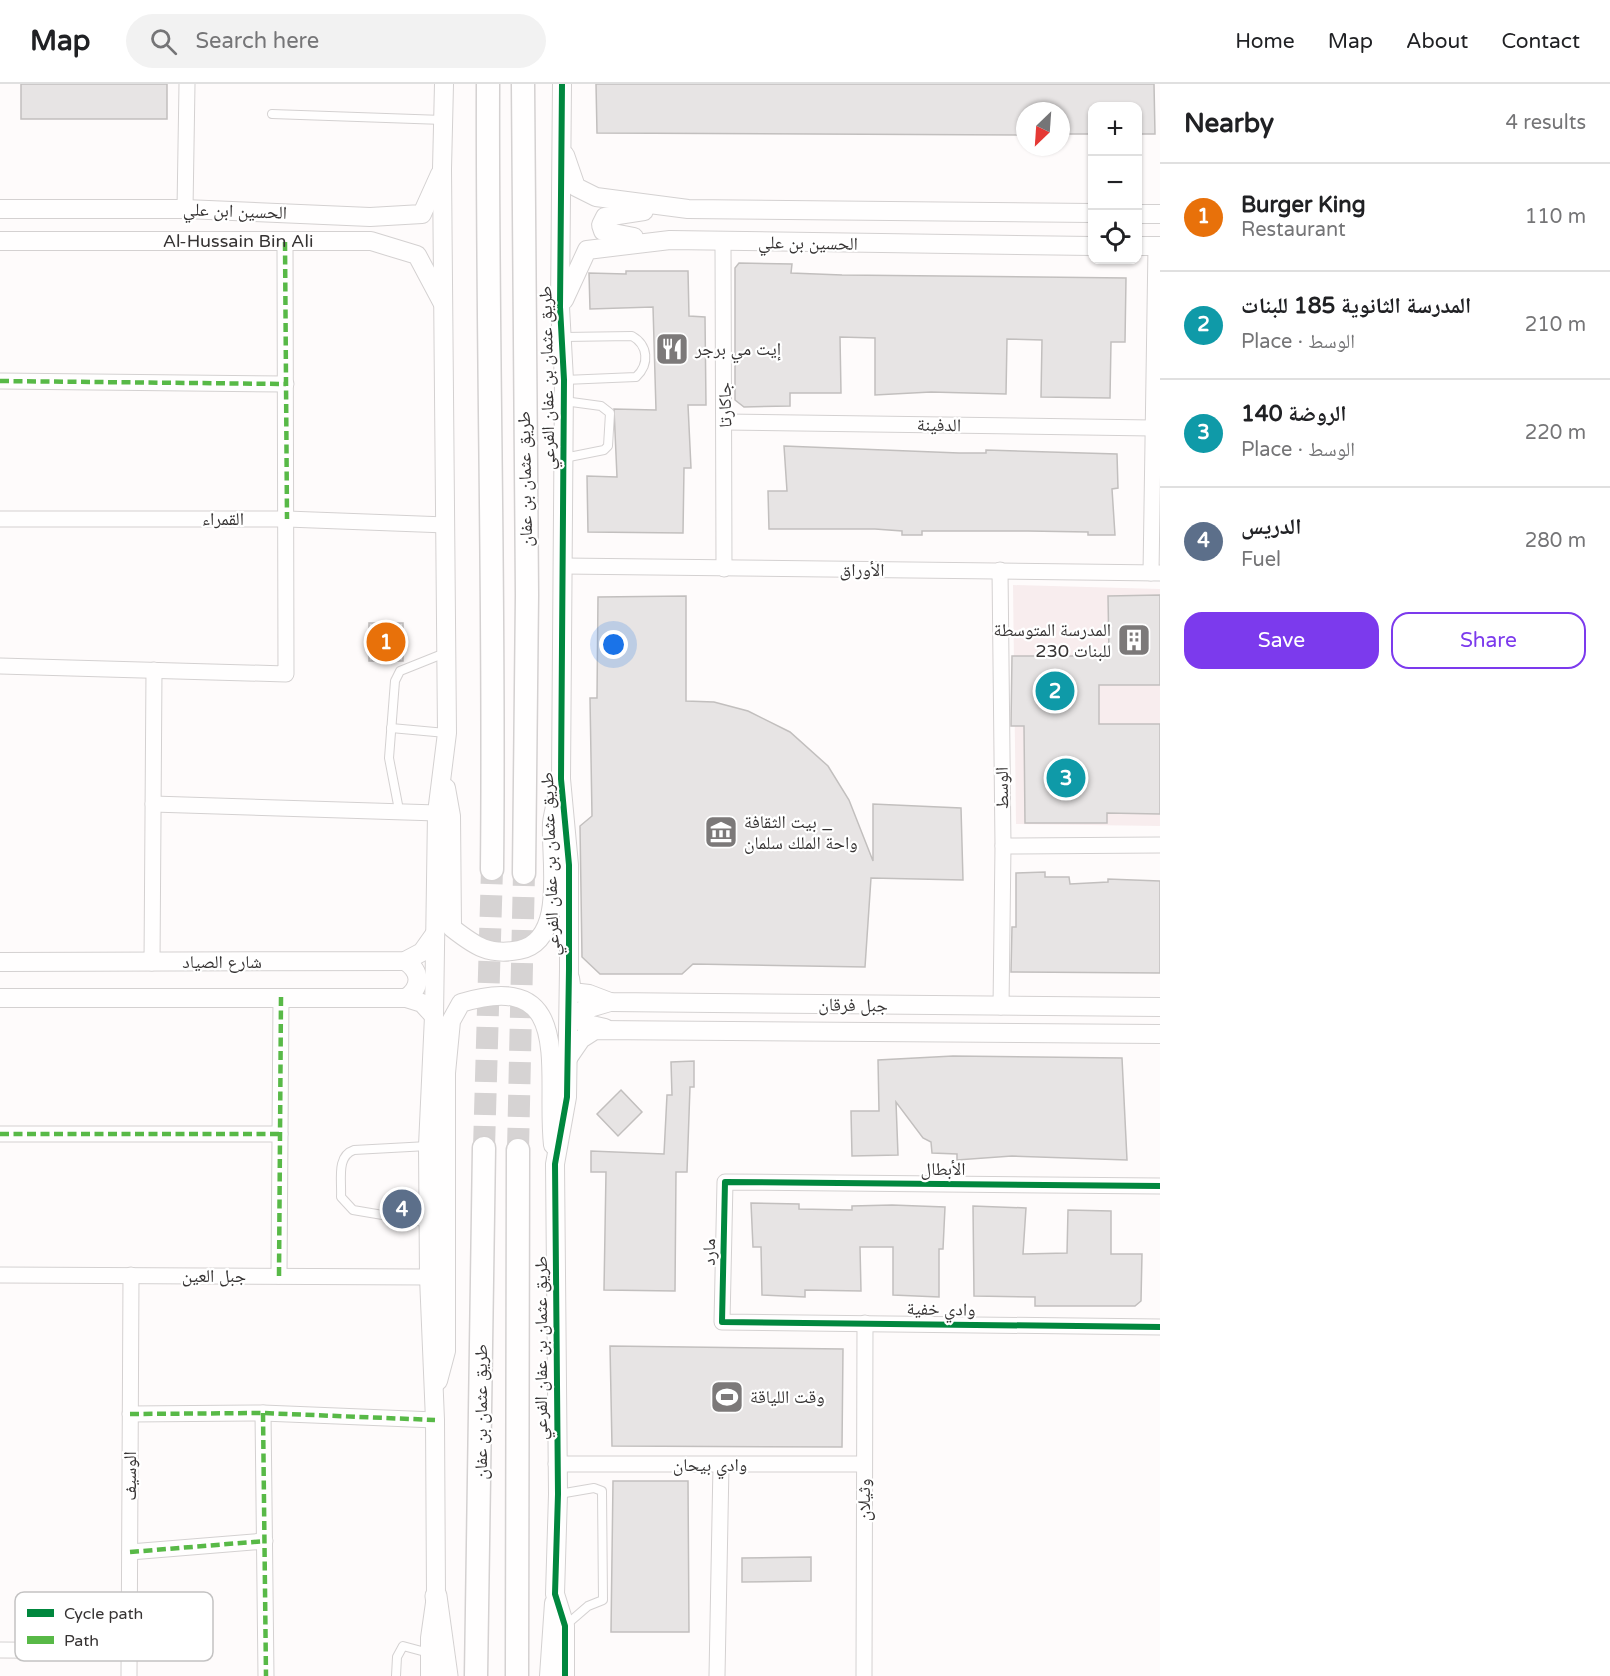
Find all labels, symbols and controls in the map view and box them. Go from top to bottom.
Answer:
search box [126,14,546,68]
text: Map [30,24,90,58]
icon: search [147,25,180,58]
text: Search here [195,28,319,54]
text: Home [1235,29,1295,54]
text: Map [1328,29,1373,54]
text: About [1406,29,1468,54]
text: Contact [1501,29,1580,54]
north arrow [1016,102,1070,156]
map controls [1088,102,1142,264]
button: + [1088,102,1142,156]
text: Nearby [1184,108,1274,139]
text: 4 results [1506,111,1586,135]
button: − [1088,156,1142,210]
text: Burger King [1241,192,1366,218]
street label: الحسين ابن علي [183,198,287,227]
text: 1 [1197,205,1210,229]
text: 110 m [1525,205,1586,229]
button: locate [1088,210,1142,264]
text: Restaurant [1241,218,1346,242]
street label: Al-Hussain Bin Ali [163,230,313,252]
street label: الحسين بن علي [758,231,858,258]
street label: طريق عثمان بن عفان الفرعي [534,286,563,470]
text: المدرسة الثانوية 185 للبنات [1241,293,1471,319]
text: 2 [1197,313,1210,337]
text: 210 m [1525,313,1586,337]
text: Place · الوسط [1241,330,1355,354]
restaurant icon: إيت مي برجر [654,331,690,367]
place label: إيت مي برجر [694,338,781,364]
street label: جاكارتا [714,382,736,428]
text: الروضة 140 [1241,401,1347,427]
street label: طريق عثمان بن عفان [513,411,537,547]
street label: الدفينة [917,414,961,436]
text: 3 [1197,421,1210,445]
text: 220 m [1525,421,1586,445]
text: Place · الوسط [1241,438,1355,462]
street label: القمراء [202,508,244,530]
text: الدريس [1241,514,1301,540]
text: 4 [1197,529,1210,553]
text: 280 m [1525,529,1586,553]
text: Fuel [1241,548,1281,572]
street label: الأوراق [840,559,884,581]
button: Save [1184,612,1379,669]
button: Share [1391,612,1586,669]
place label: المدرسة المتوسطة 230 للبنات [994,619,1111,662]
pin: 1 [366,620,406,664]
building icon: المدرسة المتوسطة 230 للبنات [1116,622,1152,658]
your location [599,630,628,659]
pin: 2 [1036,668,1074,714]
pin: 3 [1046,756,1086,800]
street label: الوسط [991,767,1013,809]
street label: طريق عثمان بن عفان الفرعي [536,771,568,956]
place label: بيت الثقافة _ واحة الملك سلمان [744,811,858,854]
museum icon: بيت الثقافة _ واحة الملك سلمان [703,814,739,850]
street label: شارع الصياد [182,951,262,973]
street label: جبل فرقان [818,993,888,1017]
street label: الأبطال [920,1158,966,1180]
pin: 4 [382,1186,422,1232]
street label: مارد [698,1238,720,1266]
street label: طريق عثمان بن عفان الفرعي [530,1256,556,1440]
street label: جبل العين [182,1265,246,1287]
street label: وادي خفية [906,1297,976,1324]
street label: طريق عثمان بن عفان [470,1344,492,1480]
sports icon: وقت اللياقة [709,1379,745,1415]
place label: وقت اللياقة [750,1386,825,1408]
street label: الوسيف [119,1451,141,1501]
street label: وادي بيحان [673,1454,747,1480]
street label: وثيلان [853,1479,875,1521]
legend [15,1592,213,1661]
text: Cycle path [64,1604,143,1624]
text: Path [64,1631,99,1651]

